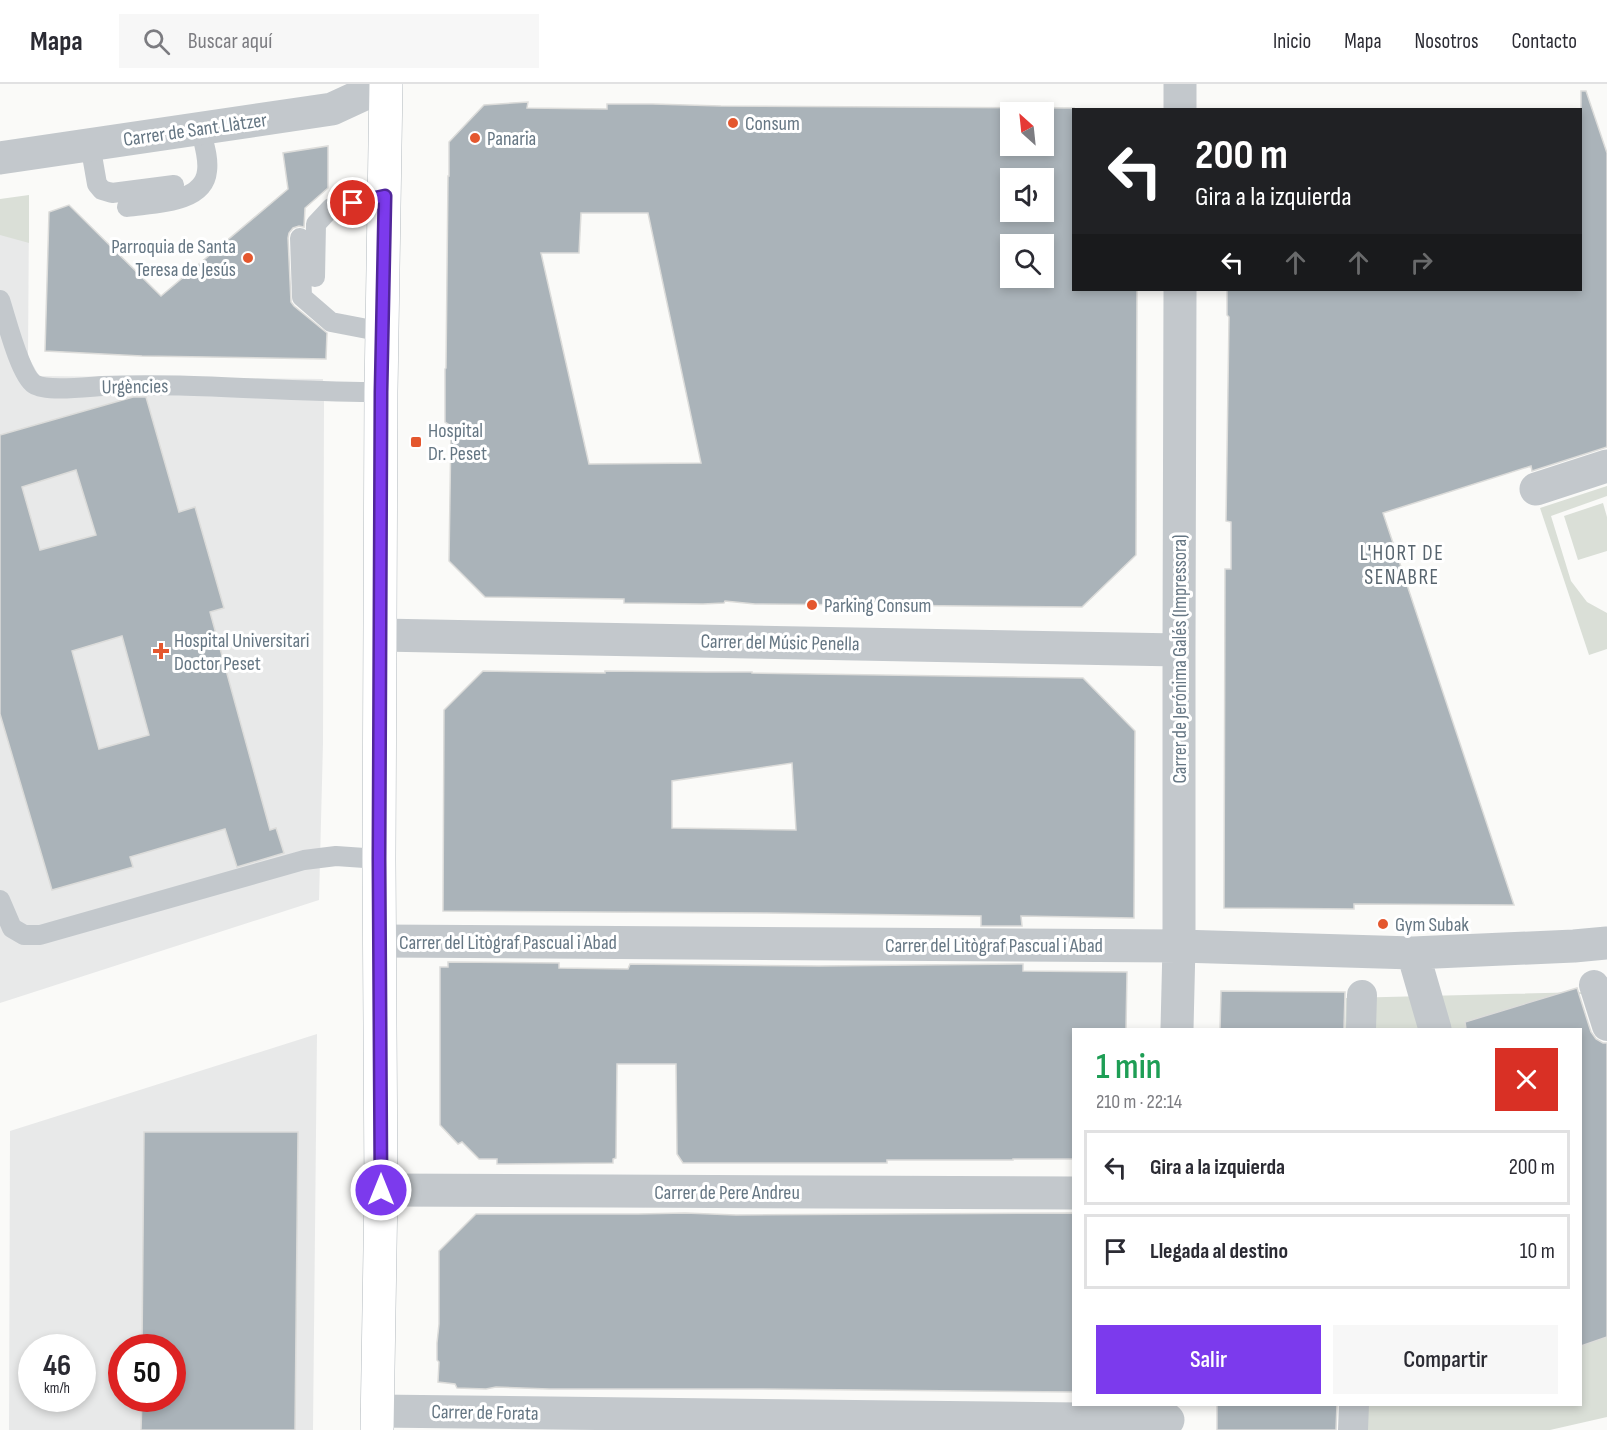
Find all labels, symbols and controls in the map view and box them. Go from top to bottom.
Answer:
search box [119,14,539,68]
text: Mapa [30,25,83,58]
icon: search [140,25,173,58]
text: Buscar aquí [188,28,272,55]
text: Inicio [1273,29,1311,54]
text: Mapa [1344,29,1382,54]
text: Nosotros [1415,29,1479,54]
text: Contacto [1512,29,1577,54]
north arrow [1000,102,1054,156]
map controls [1000,102,1054,288]
street label: Carrer de Sant Llàtzer [122,108,269,152]
place label: Consum [745,112,800,136]
marker: Consum [726,116,740,130]
place label: Panaria [487,127,536,151]
text: 200 m [1195,130,1288,181]
marker: Panaria [468,131,482,145]
icon: left [1096,132,1174,210]
button: sound [1000,168,1054,222]
pin [327,177,378,228]
text: Gira a la izquierda [1195,181,1352,213]
icon: arrive [336,186,369,219]
button: search [1000,234,1054,288]
place label: Parroquia de Santa Teresa de Jesús [111,235,236,282]
icon: left [1216,246,1249,279]
icon: ahead [1279,246,1312,279]
icon: ahead [1342,246,1375,279]
icon: right [1405,246,1438,279]
marker: Parroquia de Santa Teresa de Jesús [241,251,255,265]
street label: Urgències [102,374,168,400]
place label: Hospital Dr. Peset [428,419,487,466]
marker: Hospital Dr. Peset [409,435,423,449]
street label: Carrer de Jerónima Galés (Impressora) [1168,534,1192,784]
district label: L'HORT DE SENABRE [1360,541,1444,590]
place label: Parking Consum [824,594,931,618]
marker: Parking Consum [805,598,819,612]
place label: Hospital Universitari Doctor Peset [174,629,310,676]
street label: Carrer del Músic Penella [700,630,860,656]
marker: Hospital Universitari Doctor Peset [152,642,170,660]
place label: Gym Subak [1395,913,1469,937]
marker: Gym Subak [1376,917,1390,931]
street label: Carrer del Litògraf Pascual i Abad [399,931,617,955]
street label: Carrer del Litògraf Pascual i Abad [885,934,1103,958]
text: 1 min [1096,1046,1161,1089]
button: close [1495,1048,1558,1111]
text: 210 m · 22:14 [1096,1090,1182,1114]
icon: left [1099,1151,1132,1184]
text: Gira a la izquierda [1150,1154,1285,1181]
text: 200 m [1509,1154,1555,1181]
position arrow [349,1158,413,1222]
street label: Carrer de Pere Andreu [654,1181,800,1205]
icon: arrive [1099,1235,1132,1268]
text: Llegada al destino [1150,1238,1288,1265]
text: 10 m [1520,1238,1555,1265]
button: Salir [1096,1325,1321,1394]
button: Compartir [1333,1325,1558,1394]
speed limit sign: 50 [108,1334,186,1412]
text: 46 [43,1348,71,1384]
text: km/h [44,1379,70,1398]
street label: Carrer de Forata [431,1400,539,1426]

